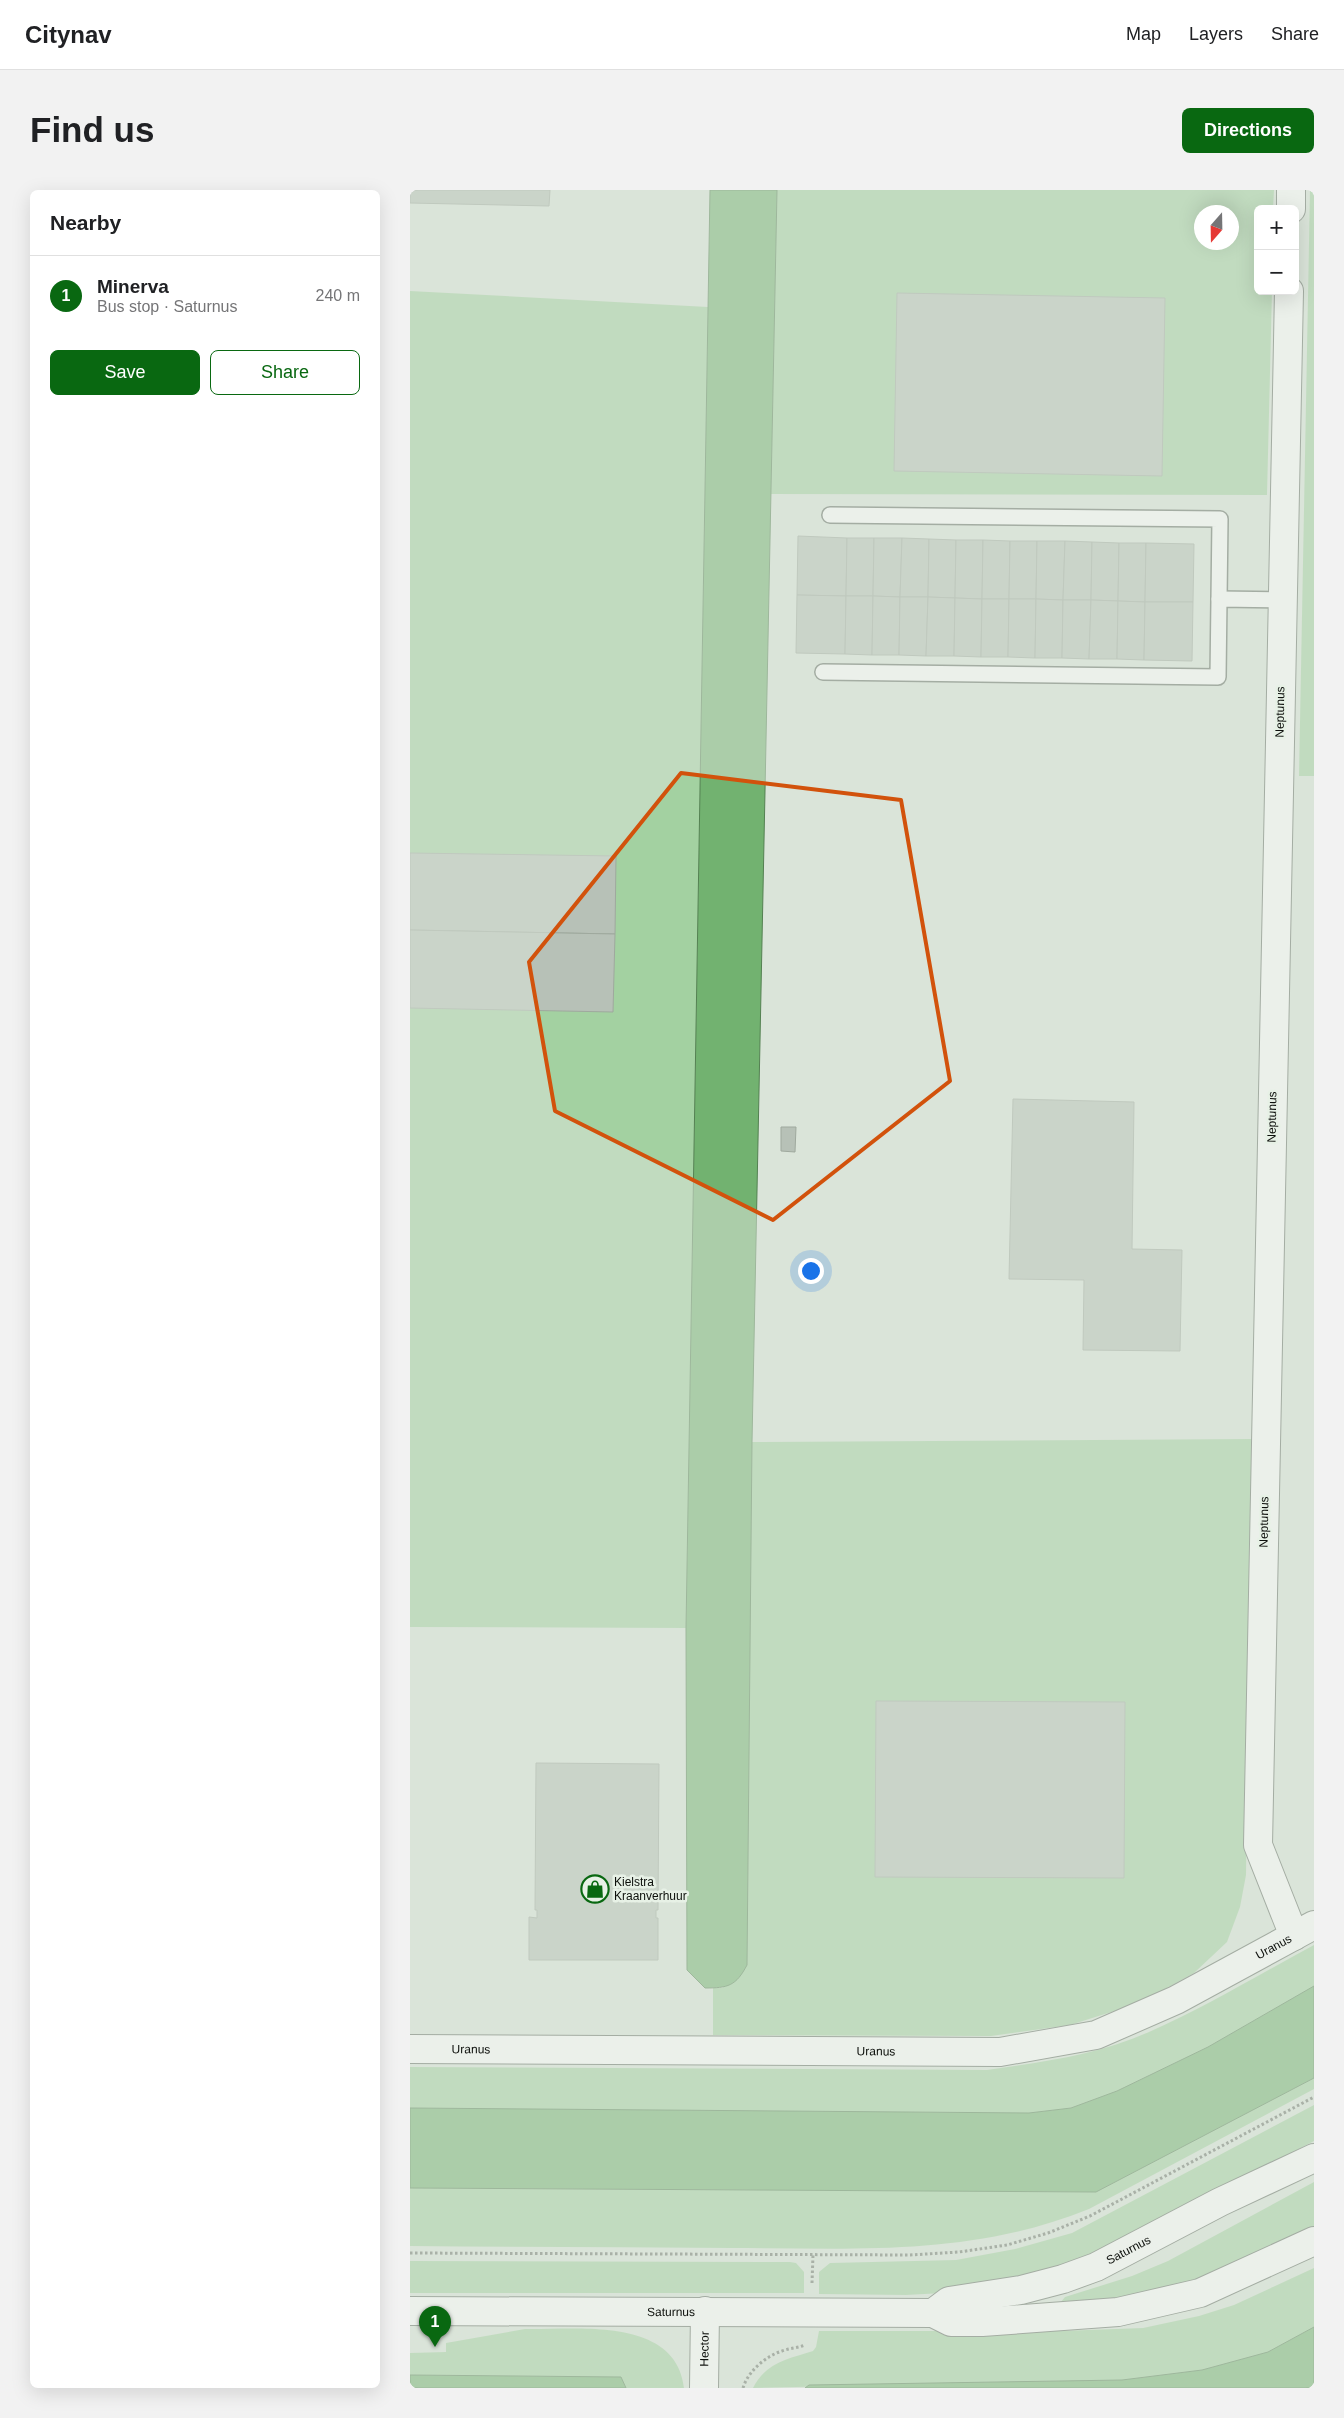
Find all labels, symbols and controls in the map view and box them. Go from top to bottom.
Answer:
text: Citynav [25,21,112,48]
text: Map [1126,24,1161,44]
text: Layers [1189,24,1243,44]
text: Share [1271,24,1319,44]
button: Directions [1182,108,1314,153]
text: Find us [30,110,154,149]
north arrow [1194,205,1239,250]
map controls [1254,205,1299,295]
button: + [1254,205,1299,250]
text: Nearby [50,211,121,234]
button: − [1254,250,1299,295]
text: Minerva [97,276,169,297]
text: 1 [62,287,70,304]
text: 240 m [316,287,360,304]
text: Bus stop · Saturnus [97,298,238,315]
button: Save [50,350,200,395]
button: Share [210,350,360,395]
street label: Neptunus [1273,686,1287,738]
street label: Neptunus [1265,1091,1279,1143]
your location [798,1258,824,1284]
street label: Neptunus [1257,1496,1271,1548]
shop icon: Kielstra Kraanverhuur [580,1874,610,1904]
place label: Kielstra Kraanverhuur [614,1875,687,1903]
street label: Uranus [1253,1932,1294,1962]
street label: Uranus [452,2042,490,2056]
street label: Uranus [857,2044,895,2058]
street label: Saturnus [1104,2233,1153,2267]
street label: Saturnus [647,2305,695,2319]
pin: 1 [419,2306,451,2347]
street label: Hector [697,2331,712,2367]

